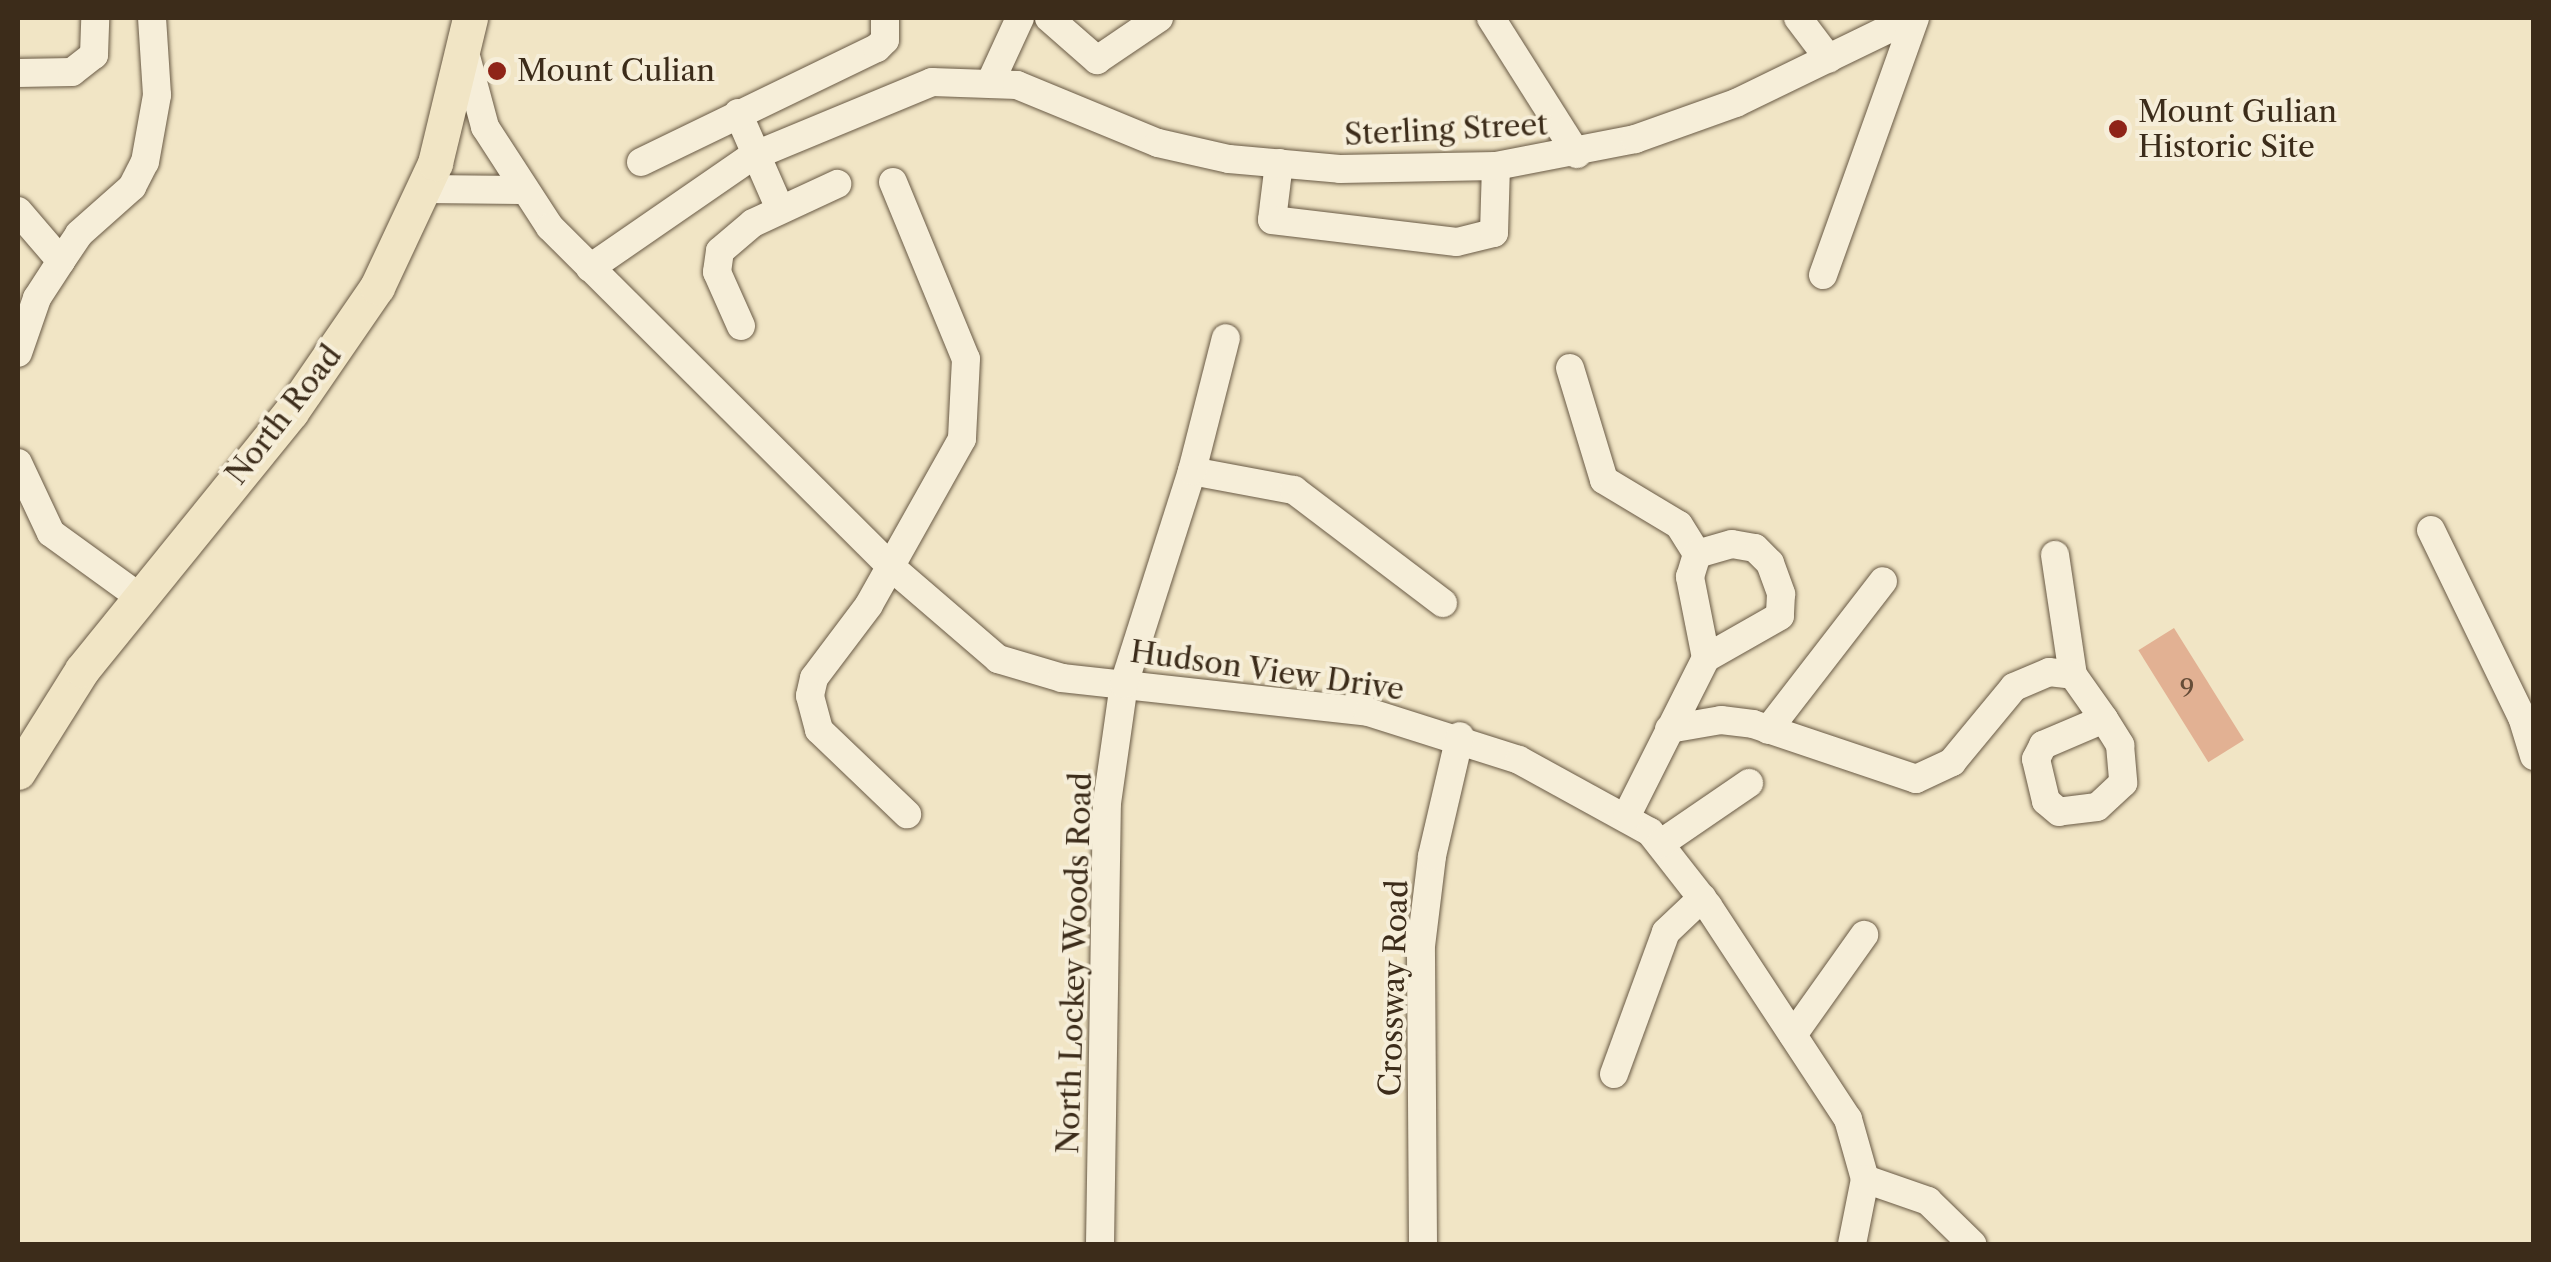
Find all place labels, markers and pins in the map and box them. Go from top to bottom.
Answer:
place label: Mount Culian [517,53,715,89]
marker: Mount Culian [486,60,508,82]
place label: Mount Gulian Historic Site [2138,94,2337,164]
marker: Mount Gulian Historic Site [2107,118,2129,140]

